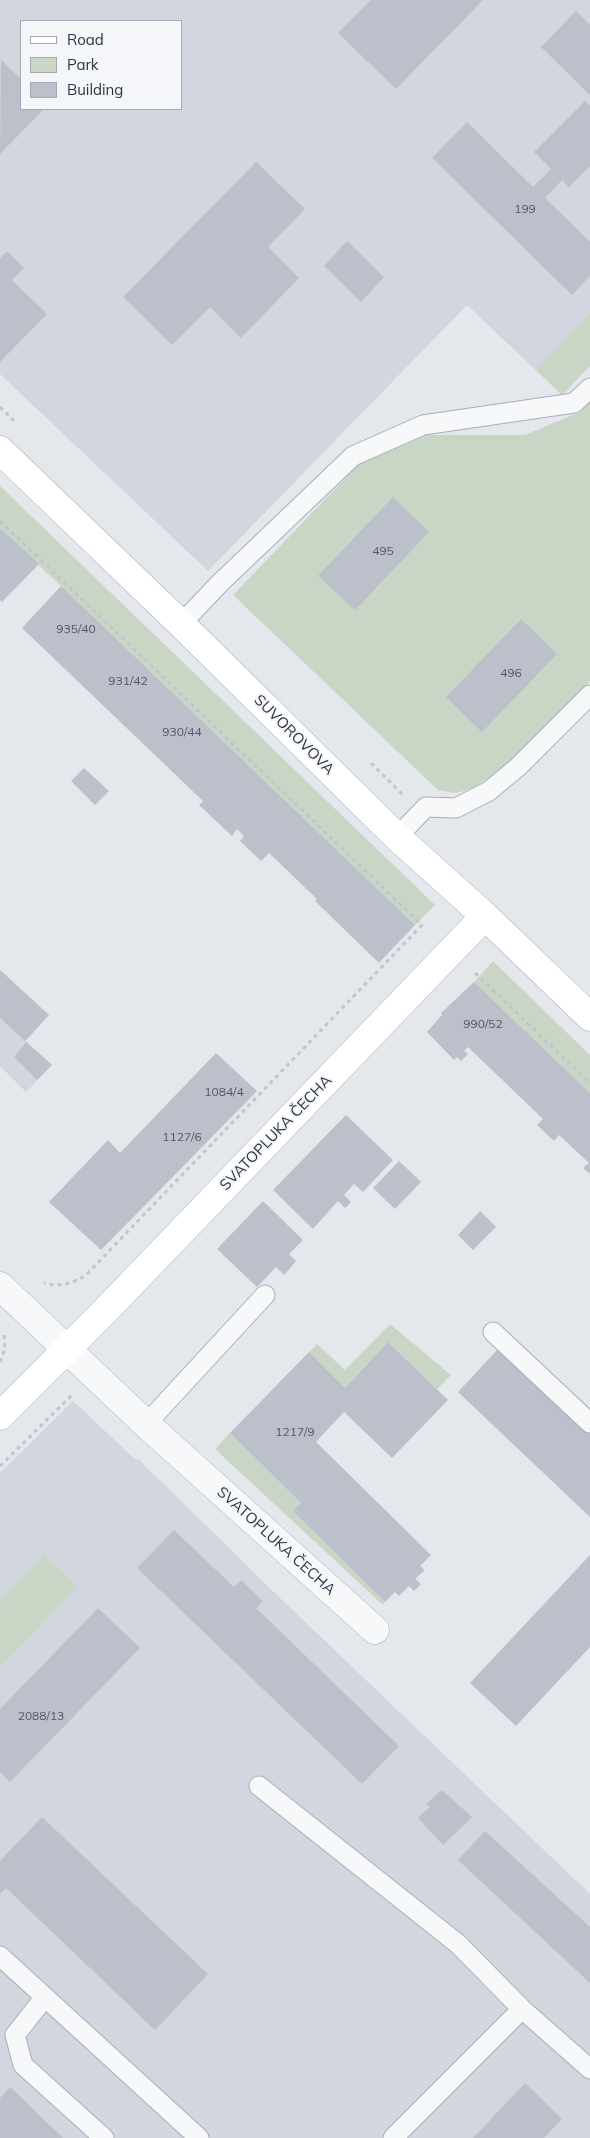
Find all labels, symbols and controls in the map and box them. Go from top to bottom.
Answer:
legend [20,20,182,110]
text: Road [67,30,104,49]
text: Park [67,55,99,74]
text: Building [67,80,123,99]
house number: 199 [514,202,536,216]
house number: 495 [372,544,394,558]
house number: 935/40 [56,622,96,636]
house number: 496 [500,666,522,680]
house number: 931/42 [108,674,148,688]
street label: SUVOROVOVA [250,691,338,779]
house number: 930/44 [162,725,202,739]
house number: 990/52 [463,1017,503,1031]
street label: SVATOPLUKA ČECHA [216,1072,336,1194]
house number: 1084/4 [204,1085,244,1099]
house number: 1127/6 [162,1130,202,1144]
house number: 1217/9 [275,1425,315,1439]
street label: SVATOPLUKA ČECHA [213,1483,339,1599]
house number: 2088/13 [18,1709,64,1723]

